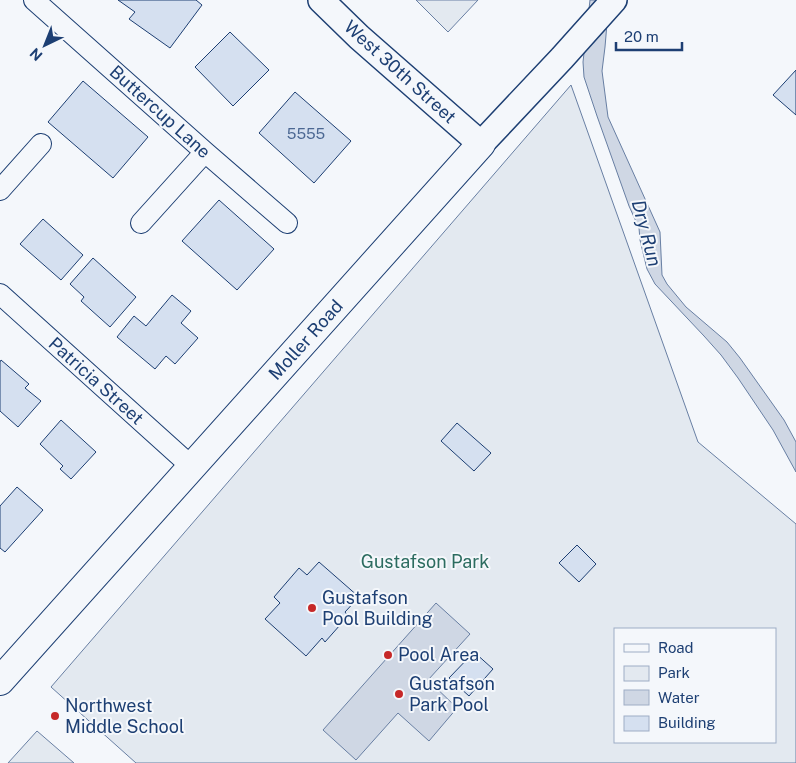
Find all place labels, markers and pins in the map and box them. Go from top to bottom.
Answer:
place label: Gustafson Pool Building [322,587,433,629]
marker: Gustafson Pool Building [306,602,318,614]
place label: Pool Area [398,644,479,665]
marker: Pool Area [382,649,394,661]
place label: Gustafson Park Pool [409,673,495,715]
marker: Gustafson Park Pool [393,688,405,700]
place label: Northwest Middle School [65,695,184,737]
marker: Northwest Middle School [49,710,61,722]

